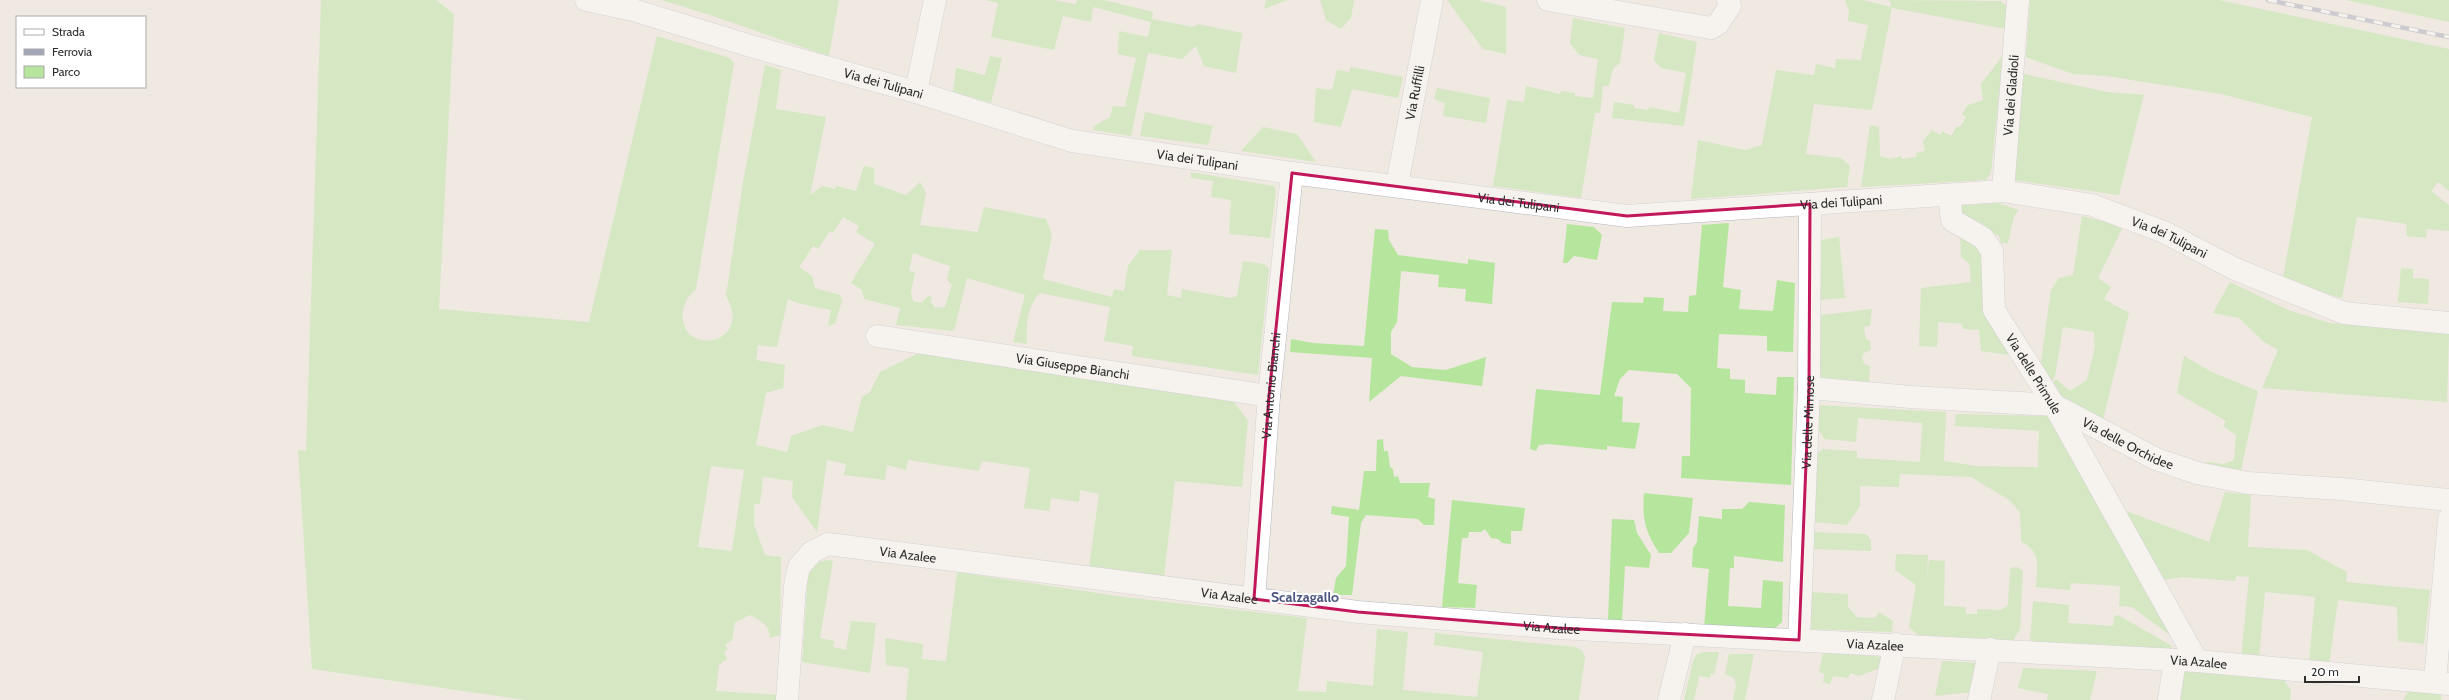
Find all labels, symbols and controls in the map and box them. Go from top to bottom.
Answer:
legend [16,16,146,88]
text: Strada [52,24,85,39]
text: Ferrovia [52,44,92,59]
street label: Via dei Gladioli [1999,54,2022,136]
text: Parco [52,64,80,79]
street label: Via dei Tulipani [842,64,925,102]
street label: Via Ruffilli [1401,64,1427,121]
street label: Via dei Tulipani [1156,145,1239,173]
street label: Via dei Tulipani [1477,189,1560,215]
street label: Via dei Tulipani [1800,191,1883,212]
street label: Via dei Tulipani [2129,213,2210,261]
street label: Via delle Primule [2003,330,2065,417]
street label: Via Antonio Bianchi [1258,332,1284,440]
street label: Via Giuseppe Bianchi [1015,349,1131,383]
street label: Via delle Mimose [1798,375,1817,469]
street label: Via delle Orchidee [2080,414,2176,473]
street label: Via Azalee [879,543,938,566]
street label: Via Azalee [1200,584,1259,607]
district label: Scalzagallo [1271,588,1339,606]
street label: Via Azalee [1522,617,1581,637]
street label: Via Azalee [1846,635,1904,654]
street label: Via Azalee [2170,652,2228,672]
scale bar [2305,658,2359,684]
text: 20 m [2311,664,2339,679]

